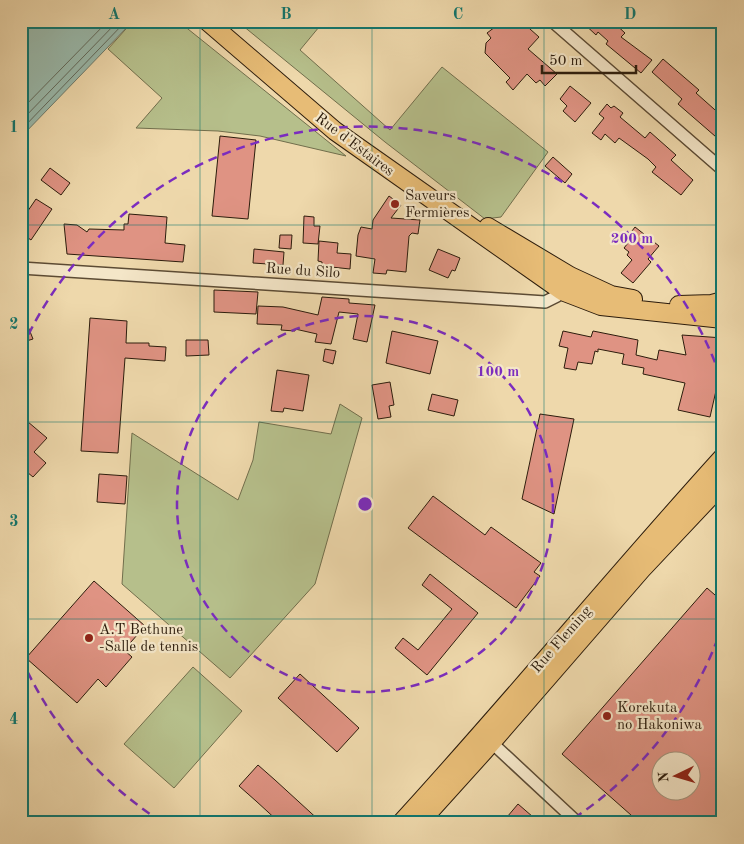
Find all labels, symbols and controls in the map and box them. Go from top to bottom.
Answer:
text: A [108,7,120,23]
text: B [280,7,292,23]
text: C [453,7,463,23]
text: D [624,7,636,23]
scale bar [542,42,635,74]
text: 50 m [549,54,583,69]
street label: Rue d'Estaires [312,111,396,180]
text: 1 [9,120,19,136]
place label: Saveurs Fermières [405,189,470,221]
marker: Saveurs Fermières [389,198,401,210]
text: 200 m [611,232,653,247]
street label: Rue du Silo [265,261,341,282]
text: 2 [9,317,19,333]
text: 100 m [477,365,519,380]
centre of rings [356,495,374,513]
text: 3 [9,514,19,530]
street label: Rue Fleming [529,604,595,676]
place label: A.T Bethune -Salle de tennis [99,623,198,655]
marker: A.T Bethune -Salle de tennis [83,632,95,644]
place label: Korekuta no Hakoniwa [617,701,703,733]
marker: Korekuta no Hakoniwa [601,710,613,722]
text: 4 [9,712,19,728]
north arrow [652,752,702,802]
text: N [657,771,671,783]

